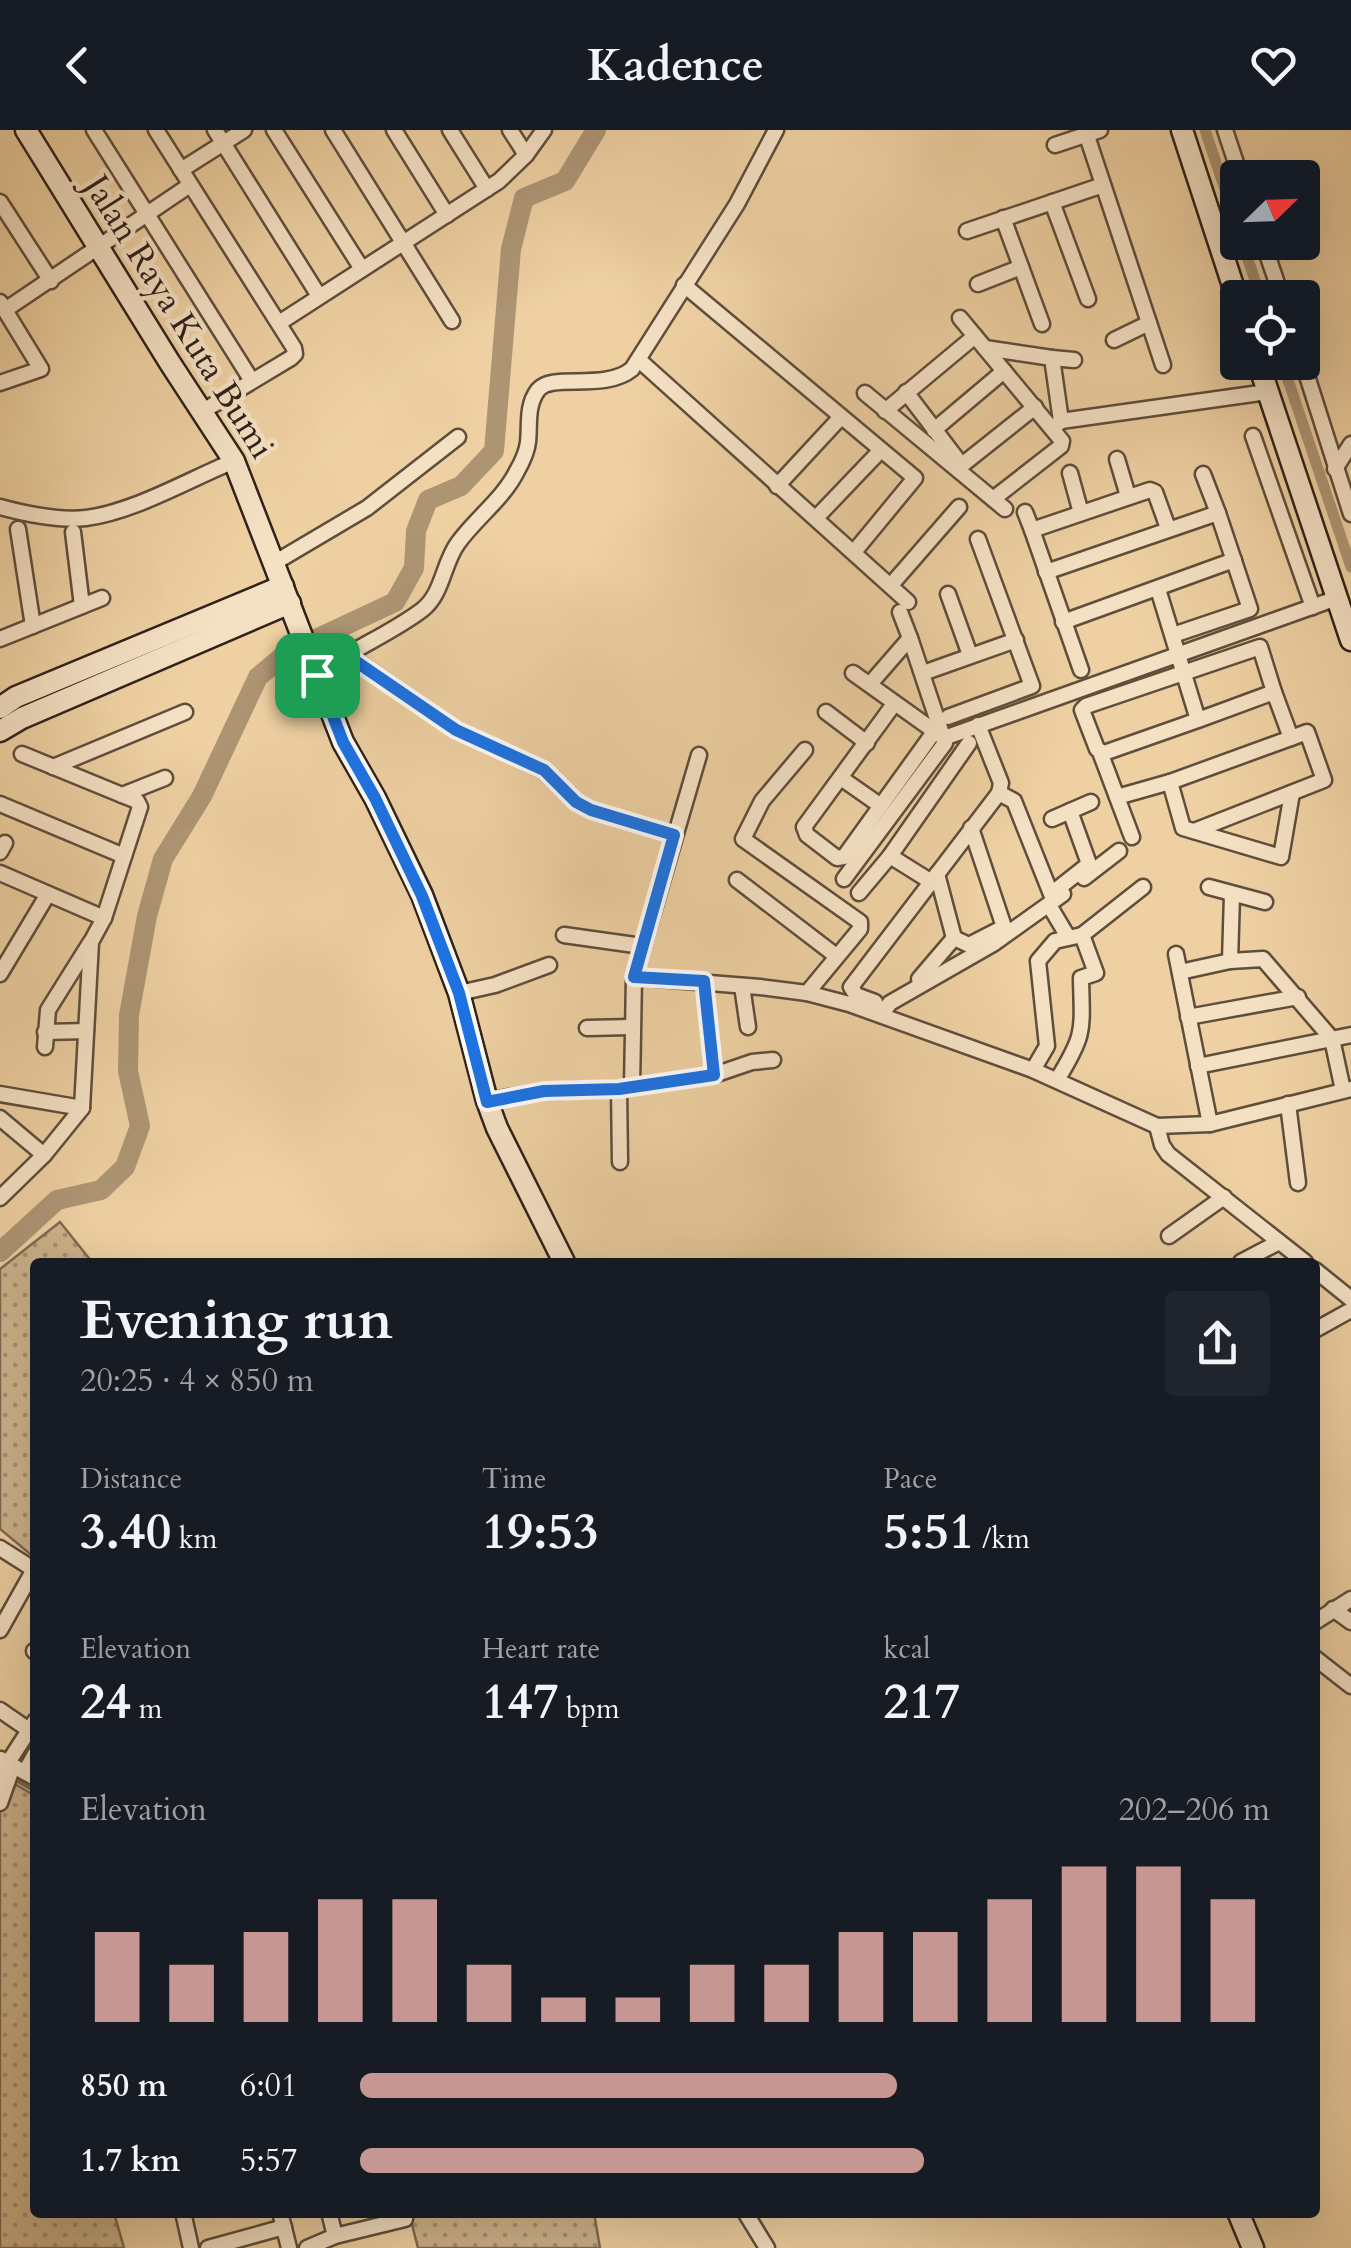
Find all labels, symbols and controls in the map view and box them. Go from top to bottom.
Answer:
text: Kadence [587,35,764,96]
icon: back [50,38,105,93]
icon: heart [1246,38,1301,93]
north arrow [1220,160,1320,260]
map controls [1220,160,1320,380]
street label: Jalan Raya Kuta Bumi [70,162,286,468]
button: locate [1220,280,1320,380]
pin [275,633,360,718]
icon: arrive [290,648,345,703]
text: Evening run [80,1284,393,1358]
button: share [1165,1291,1270,1396]
text: 20:25 · 4 × 850 m [80,1359,314,1403]
text: Distance [80,1460,182,1498]
text: Time [482,1460,546,1498]
text: Pace [883,1460,937,1498]
text: 3.40 [80,1498,171,1566]
text: 19:53 [482,1498,599,1566]
text: 5:51 [883,1498,975,1566]
text: km [171,1520,218,1558]
text: /km [975,1520,1030,1558]
text: Elevation [80,1630,191,1668]
text: Heart rate [482,1630,600,1668]
text: kcal [883,1630,930,1668]
text: 24 [80,1668,131,1736]
text: 147 [482,1668,559,1736]
text: 217 [883,1668,960,1736]
text: m [131,1690,162,1728]
text: bpm [559,1690,620,1728]
text: Elevation [80,1788,207,1832]
text: 202–206 m [1118,1788,1270,1832]
text: 850 m [80,2064,167,2108]
text: 6:01 [240,2064,297,2108]
text: 1.7 km [80,2139,180,2183]
text: 5:57 [240,2139,297,2183]

